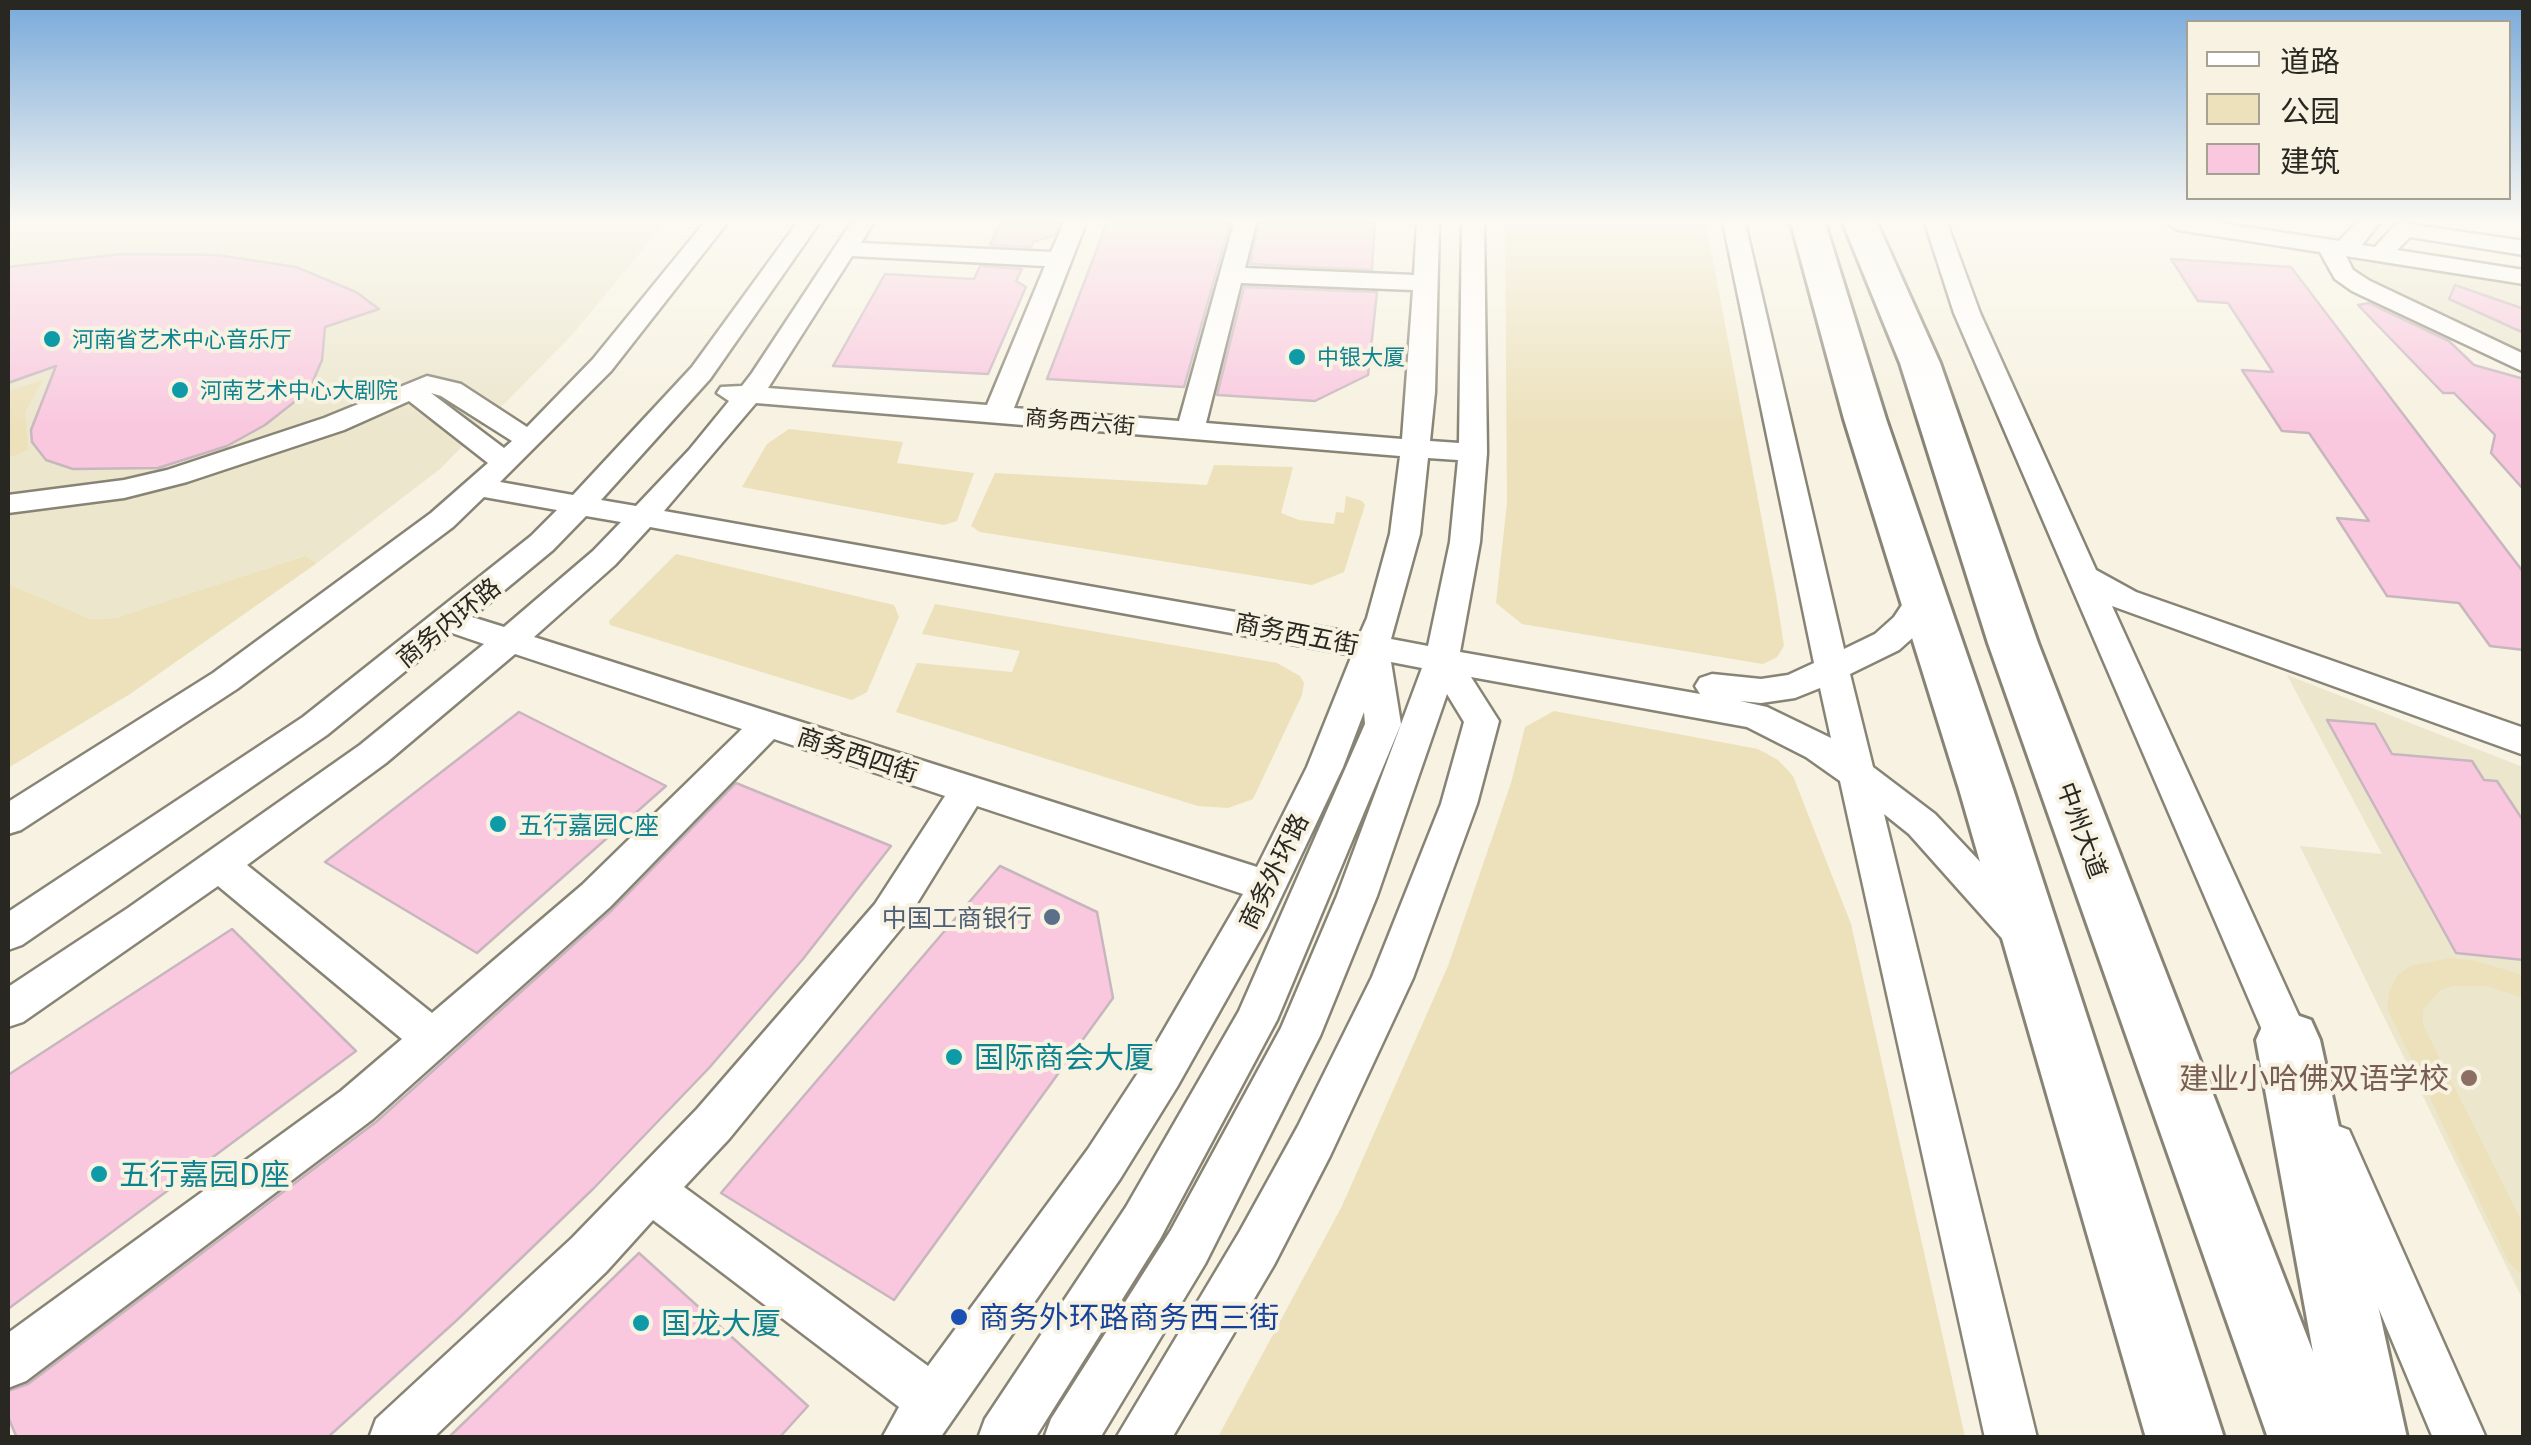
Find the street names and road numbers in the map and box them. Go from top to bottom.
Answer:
street label: 商务西六街 [1024,403,1136,439]
street label: 商务内环路 [390,571,506,673]
street label: 商务西五街 [1233,606,1361,660]
street label: 商务西四街 [794,720,922,788]
street label: 中州大道 [2052,778,2114,882]
street label: 商务外环路 [1232,808,1314,934]

